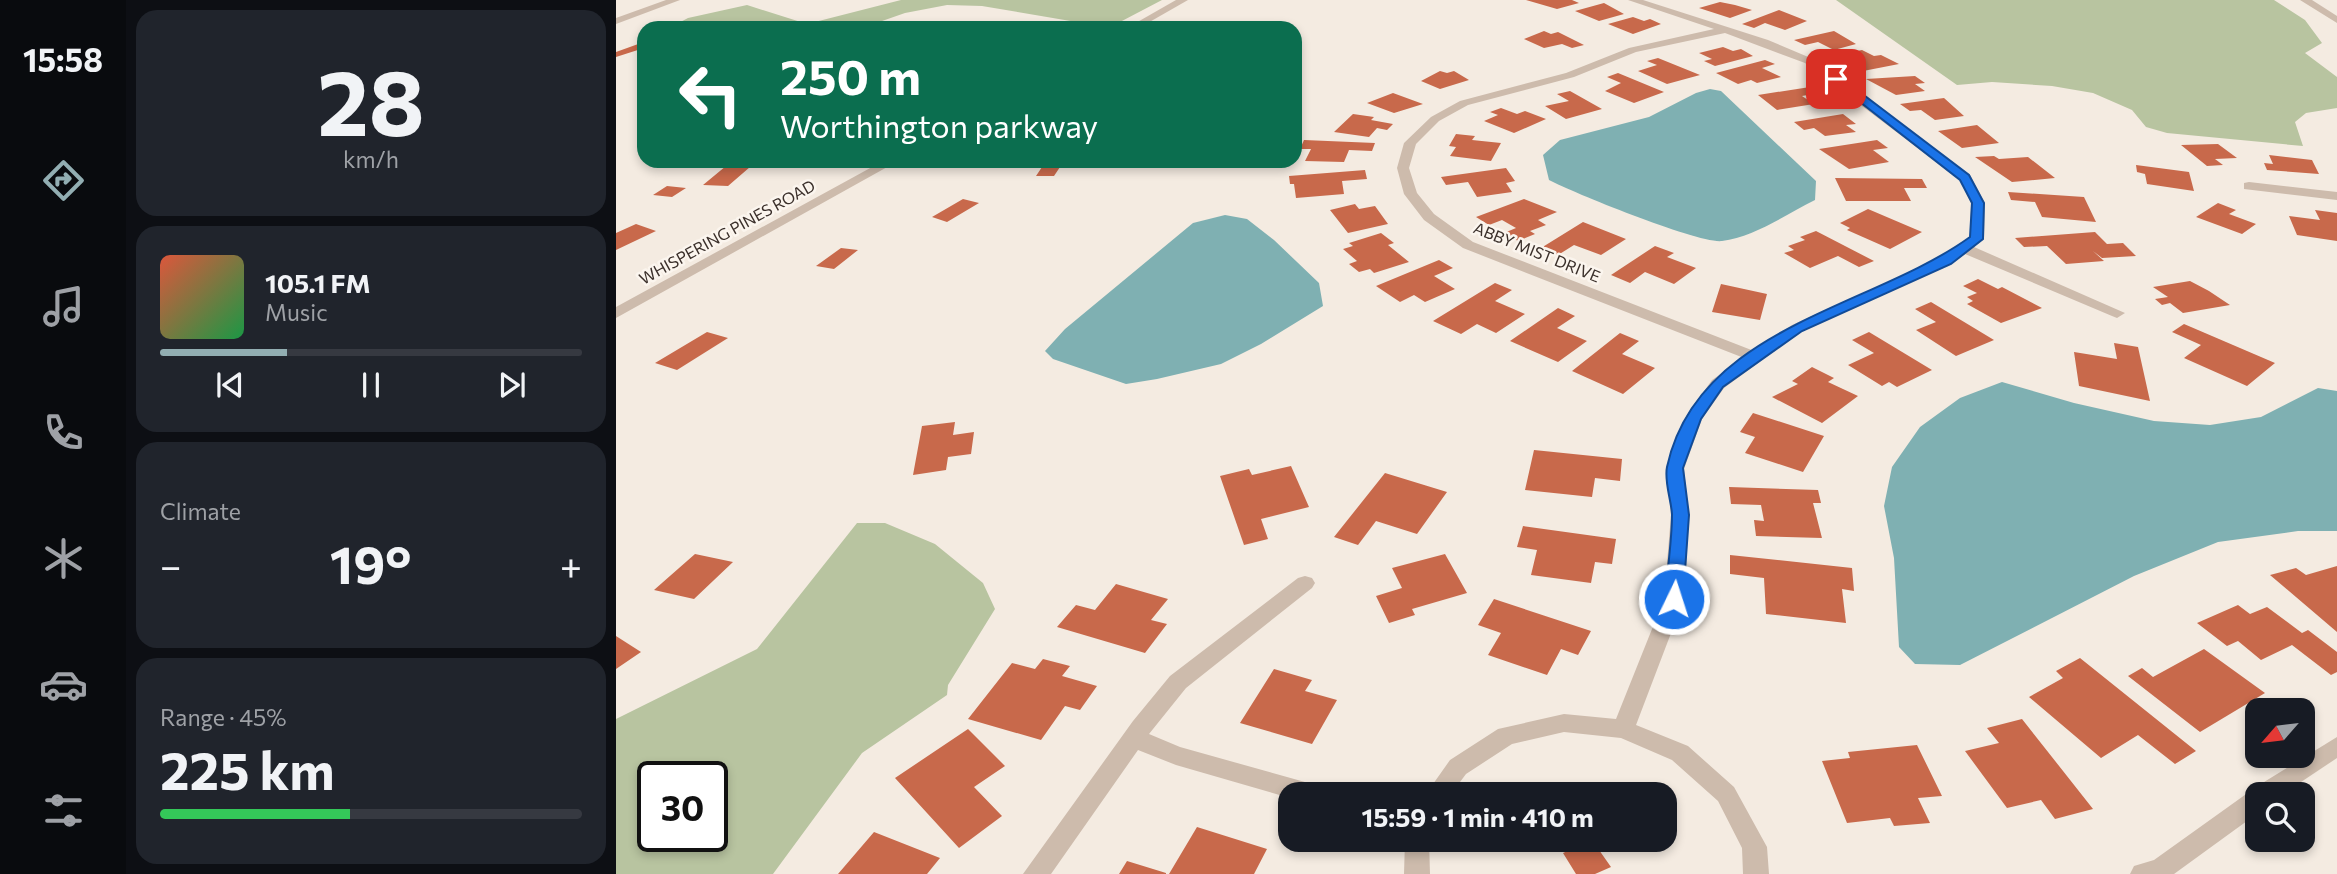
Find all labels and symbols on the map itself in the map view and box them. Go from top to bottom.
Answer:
pin [1806,49,1866,109]
street label: WHISPERING PINES ROAD [635,175,818,288]
street label: ABBY MIST DRIVE [1471,217,1603,286]
position arrow [1637,562,1711,636]
north arrow [2245,698,2315,768]
speed limit sign: 30 [637,761,728,852]

